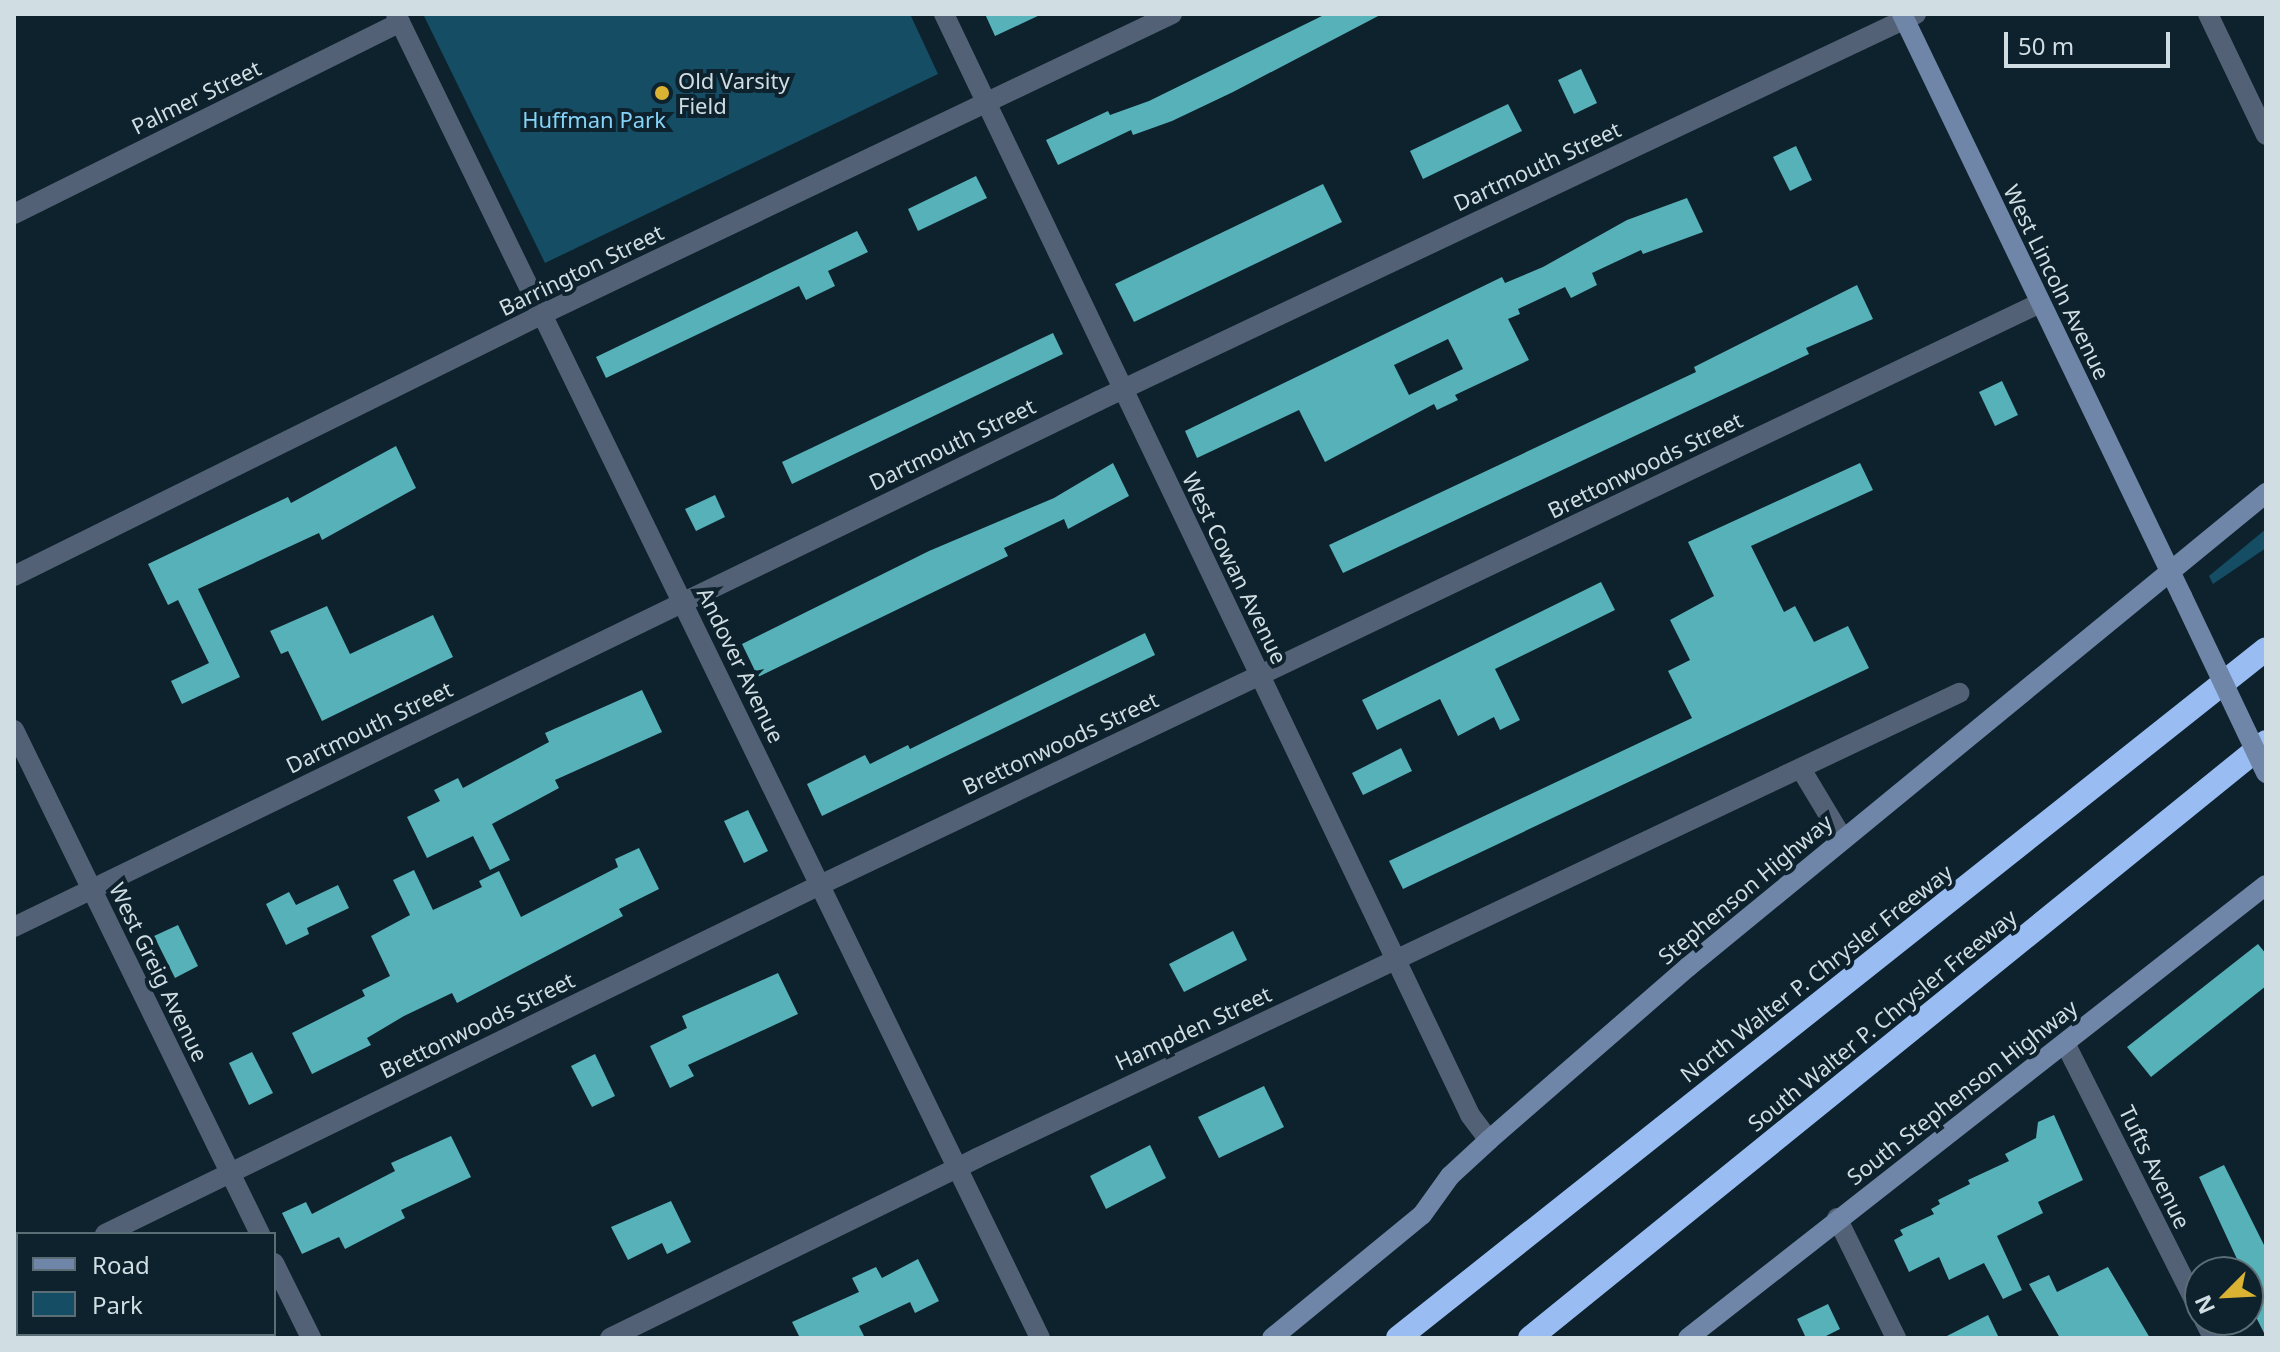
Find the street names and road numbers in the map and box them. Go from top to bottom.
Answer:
street label: Palmer Street [127,54,265,140]
street label: Dartmouth Street [1449,116,1625,216]
street label: West Lincoln Avenue [1998,180,2116,384]
street label: Barrington Street [494,219,668,321]
street label: Dartmouth Street [865,392,1039,496]
street label: Brettonwoods Street [1543,406,1747,524]
street label: West Cowan Avenue [1177,468,1293,668]
street label: Andover Avenue [692,583,790,747]
street label: Dartmouth Street [282,675,456,779]
street label: Brettonwoods Street [958,686,1162,800]
street label: Stephenson Highway [1653,809,1837,969]
street label: North Walter P. Chrysler Freeway [1675,859,1957,1087]
street label: West Greig Avenue [104,878,214,1066]
street label: South Walter P. Chrysler Freeway [1742,903,2022,1137]
street label: Brettonwoods Street [375,966,579,1084]
street label: Hampden Street [1111,980,1275,1076]
street label: South Stephenson Highway [1842,994,2082,1190]
street label: Tufts Avenue [2114,1101,2196,1233]

